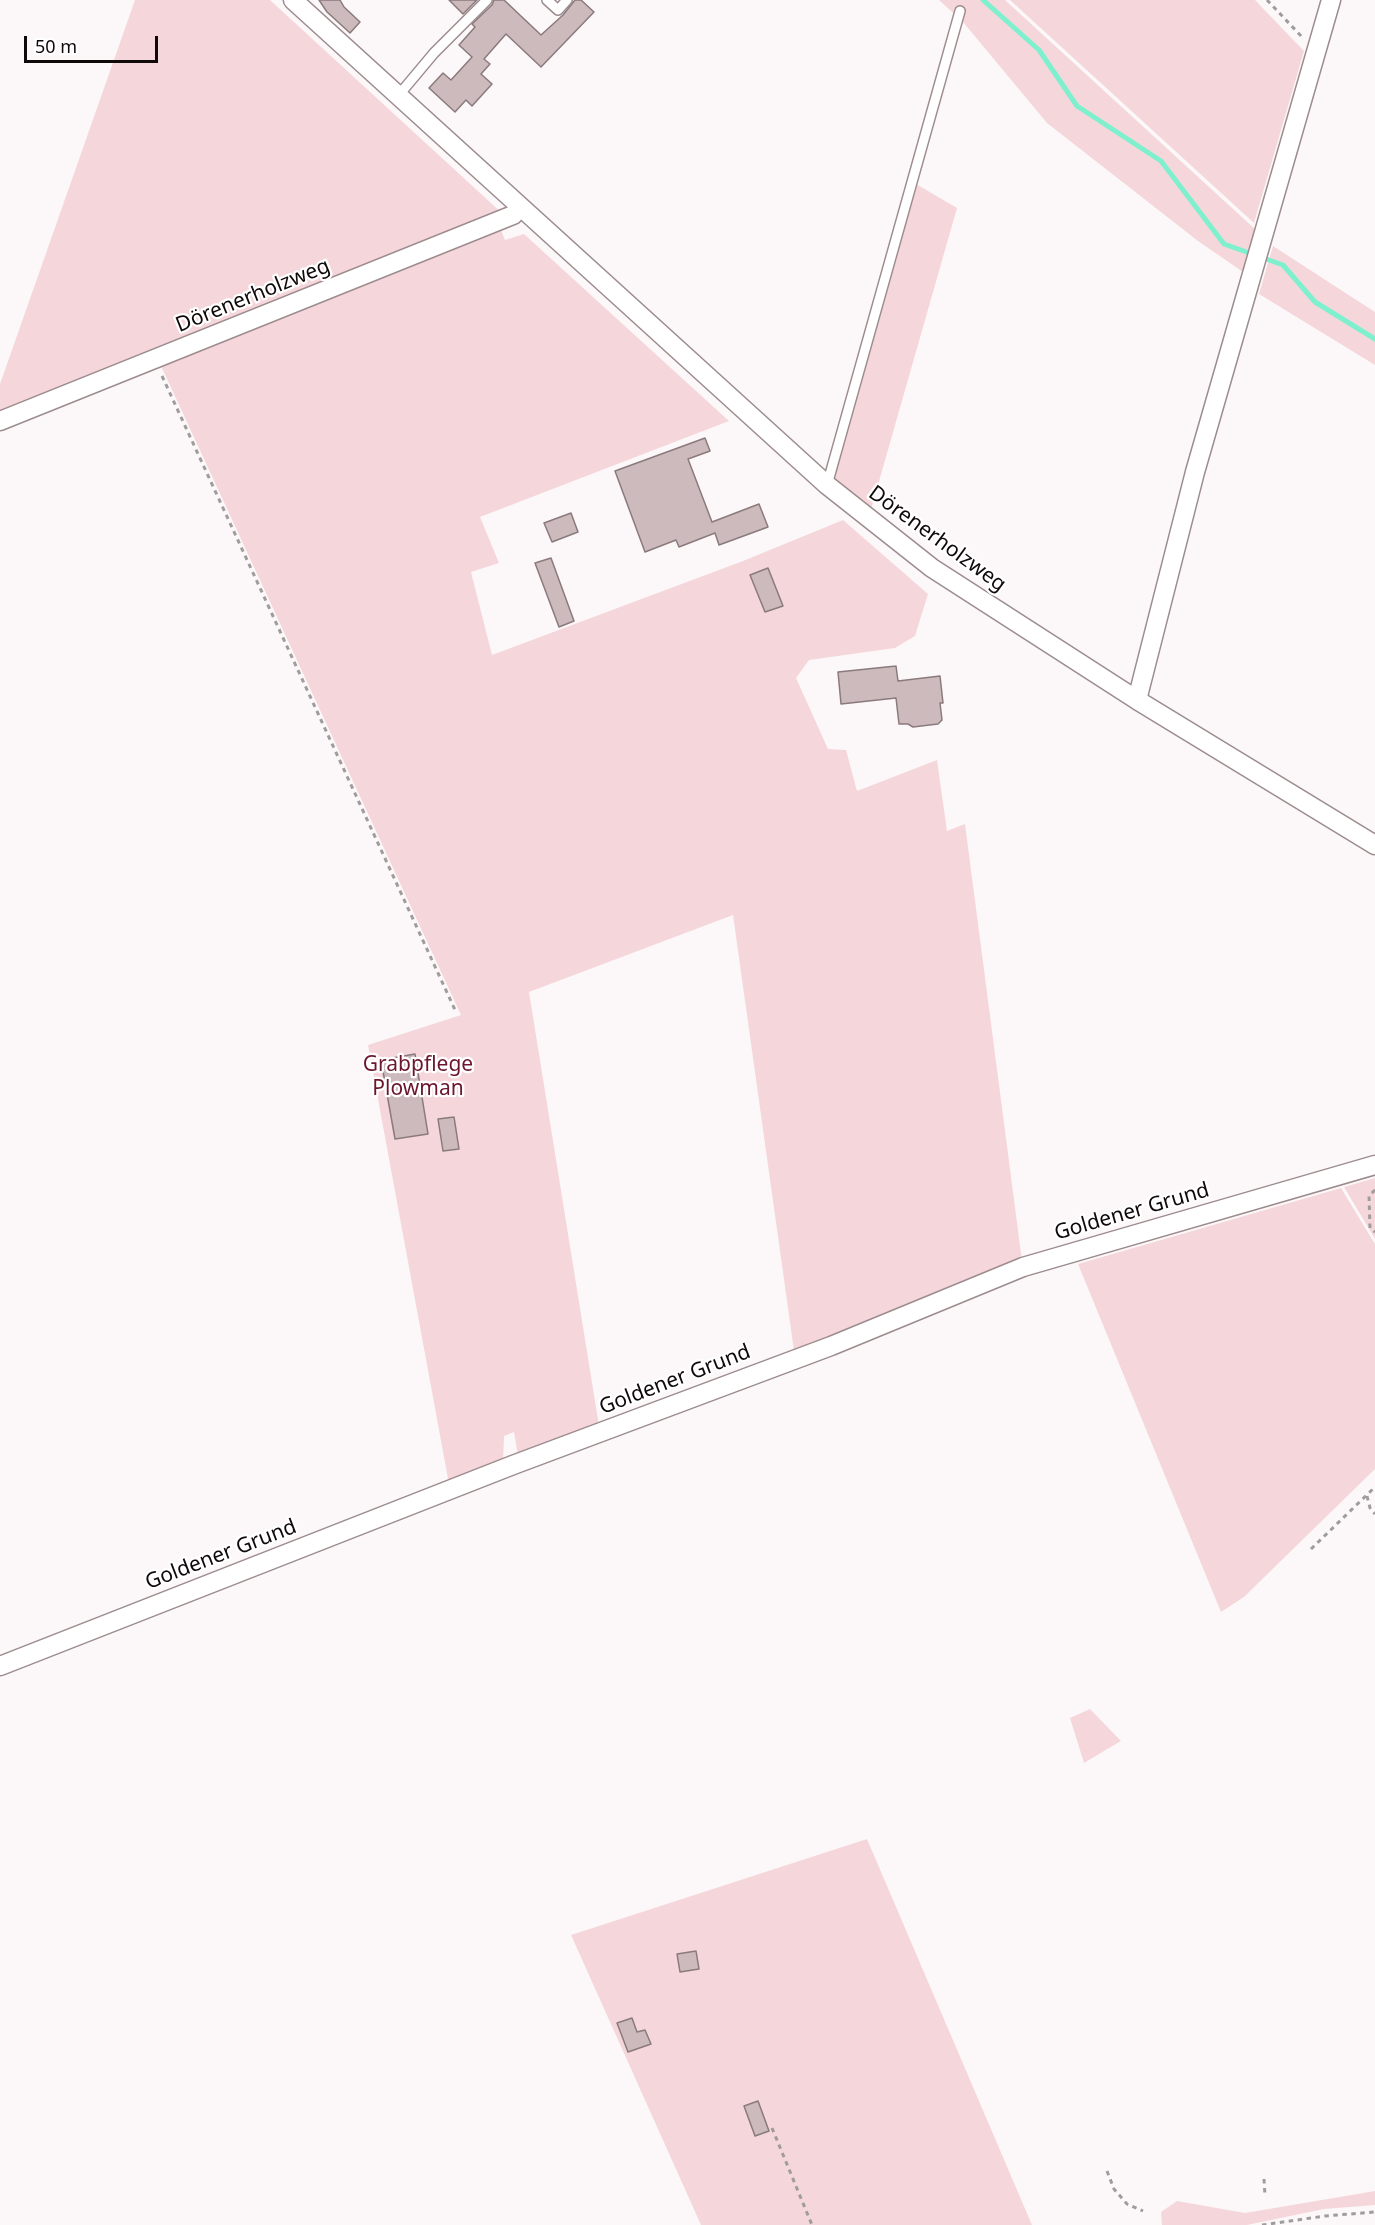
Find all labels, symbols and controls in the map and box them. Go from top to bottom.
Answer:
scale bar [27,24,160,62]
text: 50 m [35,34,77,58]
street label: Dörenerholzweg [172,254,334,338]
street label: Dörenerholzweg [863,481,1011,597]
park label: Grabpflege Plowman [363,1052,473,1102]
street label: Goldener Grund [1052,1178,1212,1246]
street label: Goldener Grund [596,1340,754,1420]
street label: Goldener Grund [142,1515,300,1595]

